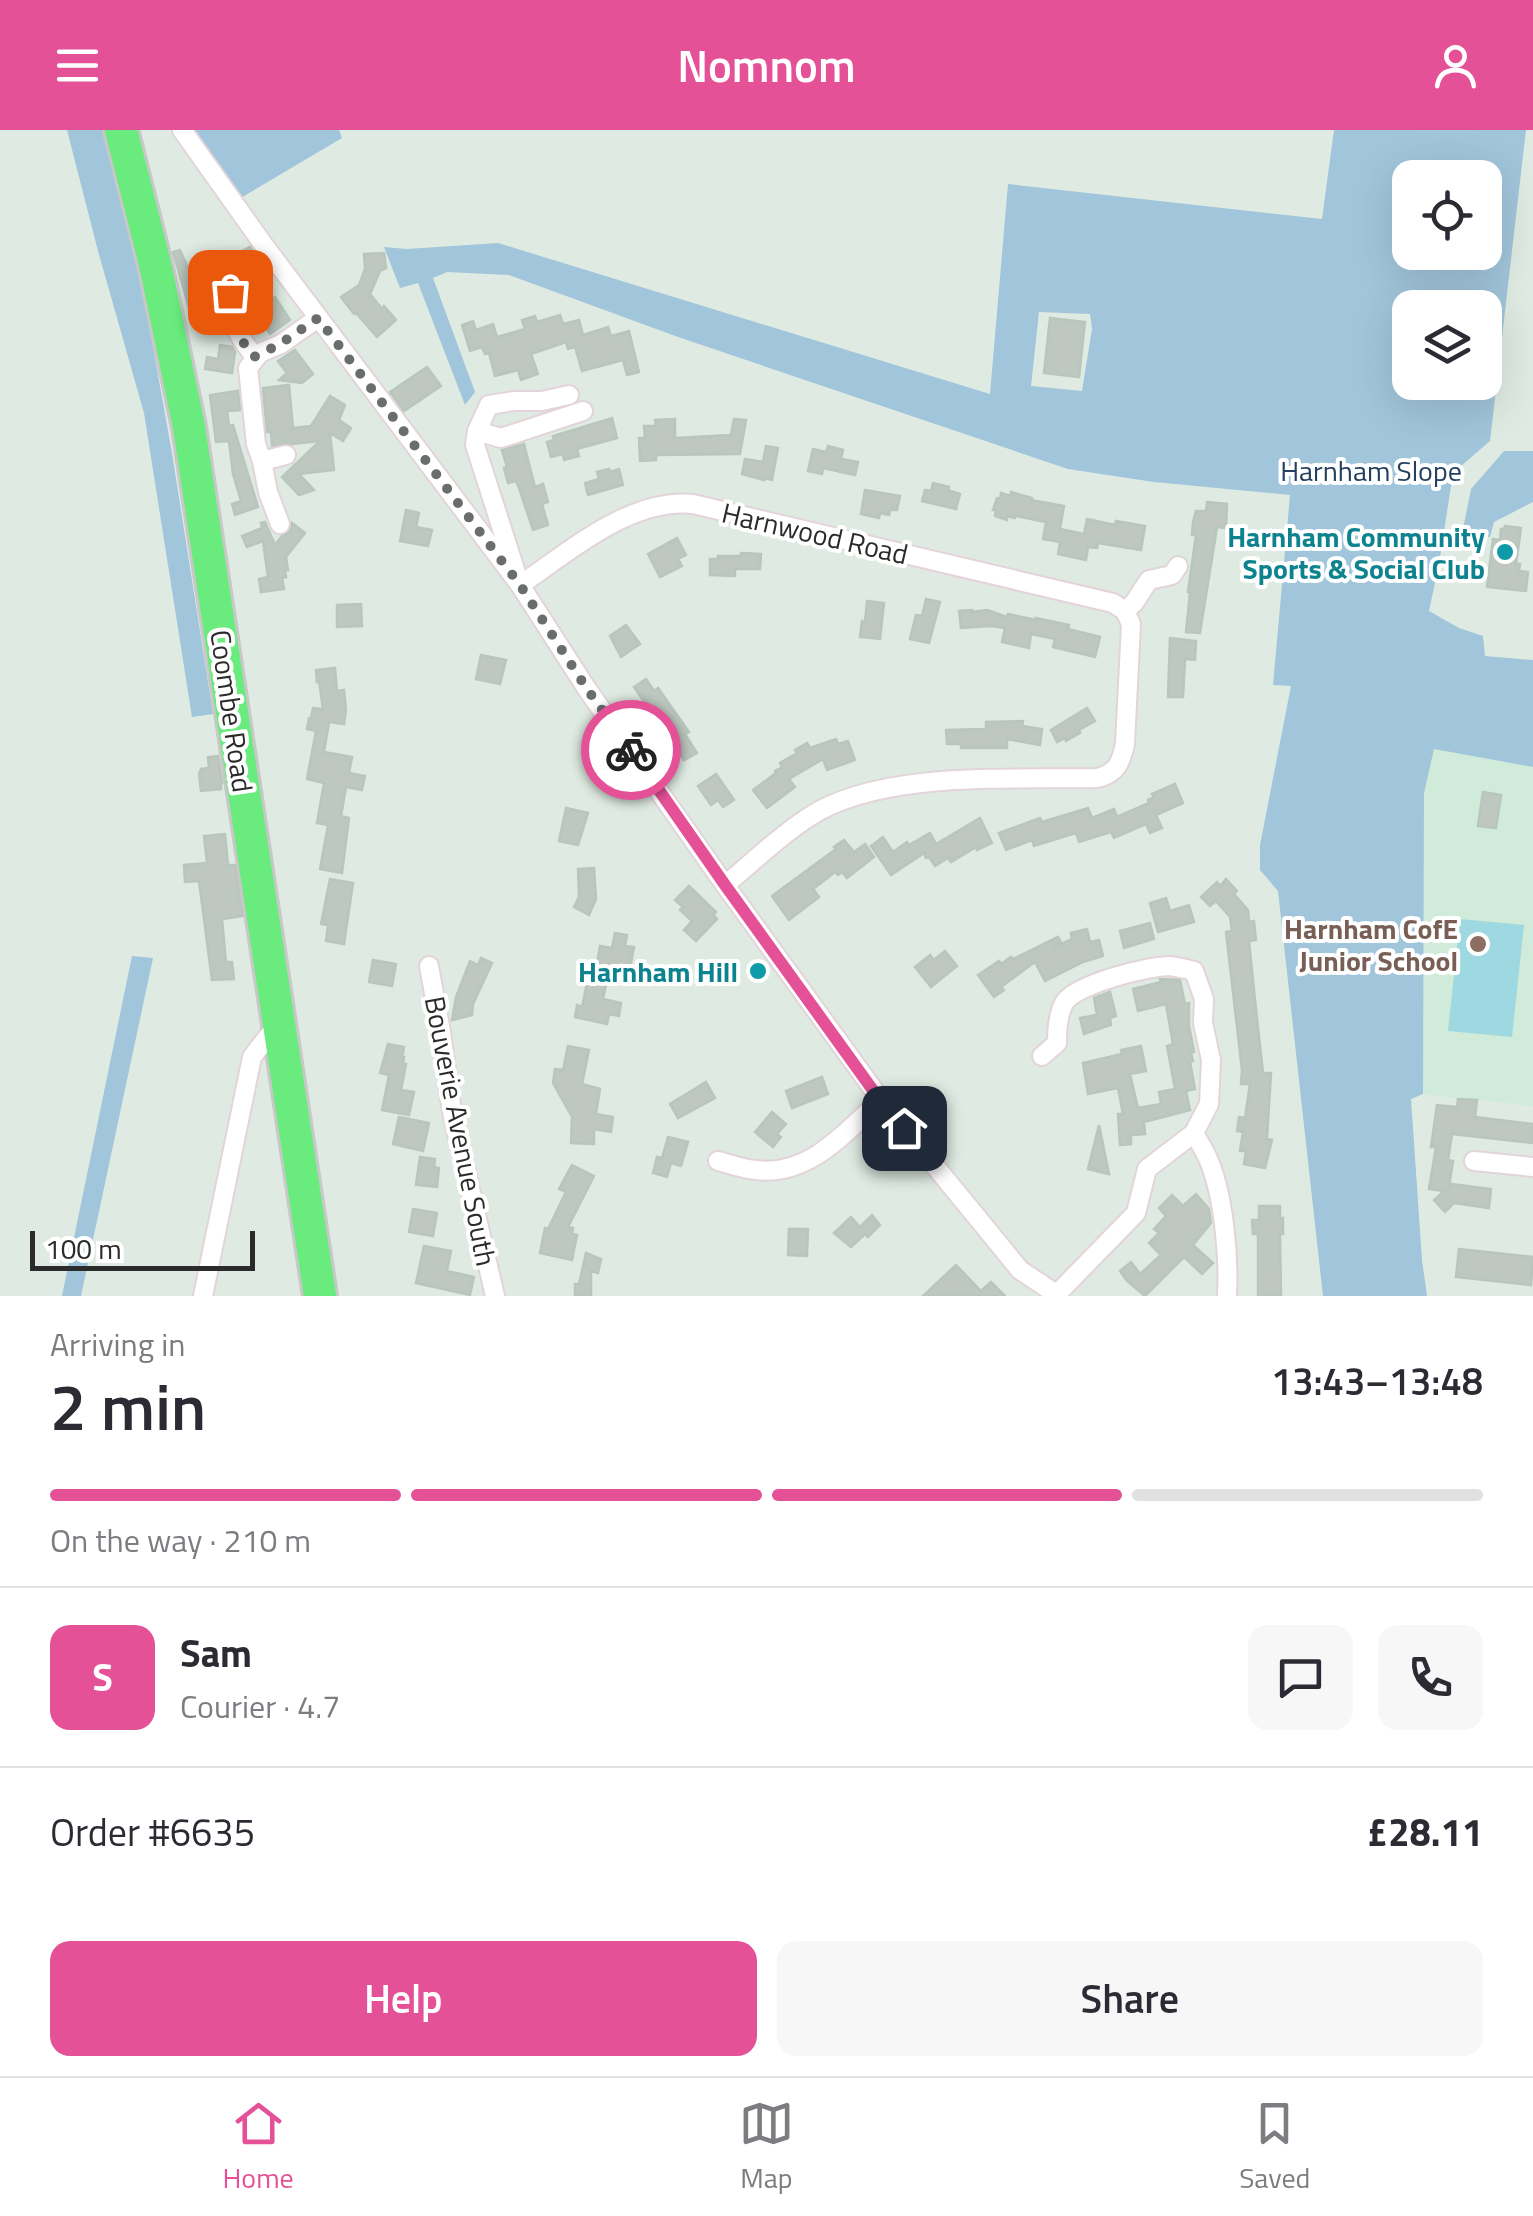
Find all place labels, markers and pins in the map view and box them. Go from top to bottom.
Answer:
pin [188,250,273,335]
place label: Harnham Community Sports & Social Club [1227,515,1485,590]
marker: Harnham Community Sports & Social Club [1494,541,1516,563]
place label: Harnham CofE Junior School [1284,907,1458,982]
marker: Harnham CofE Junior School [1467,933,1489,955]
place label: Harnham Hill [578,950,738,993]
marker: Harnham Hill [747,960,769,982]
pin [862,1086,947,1171]

